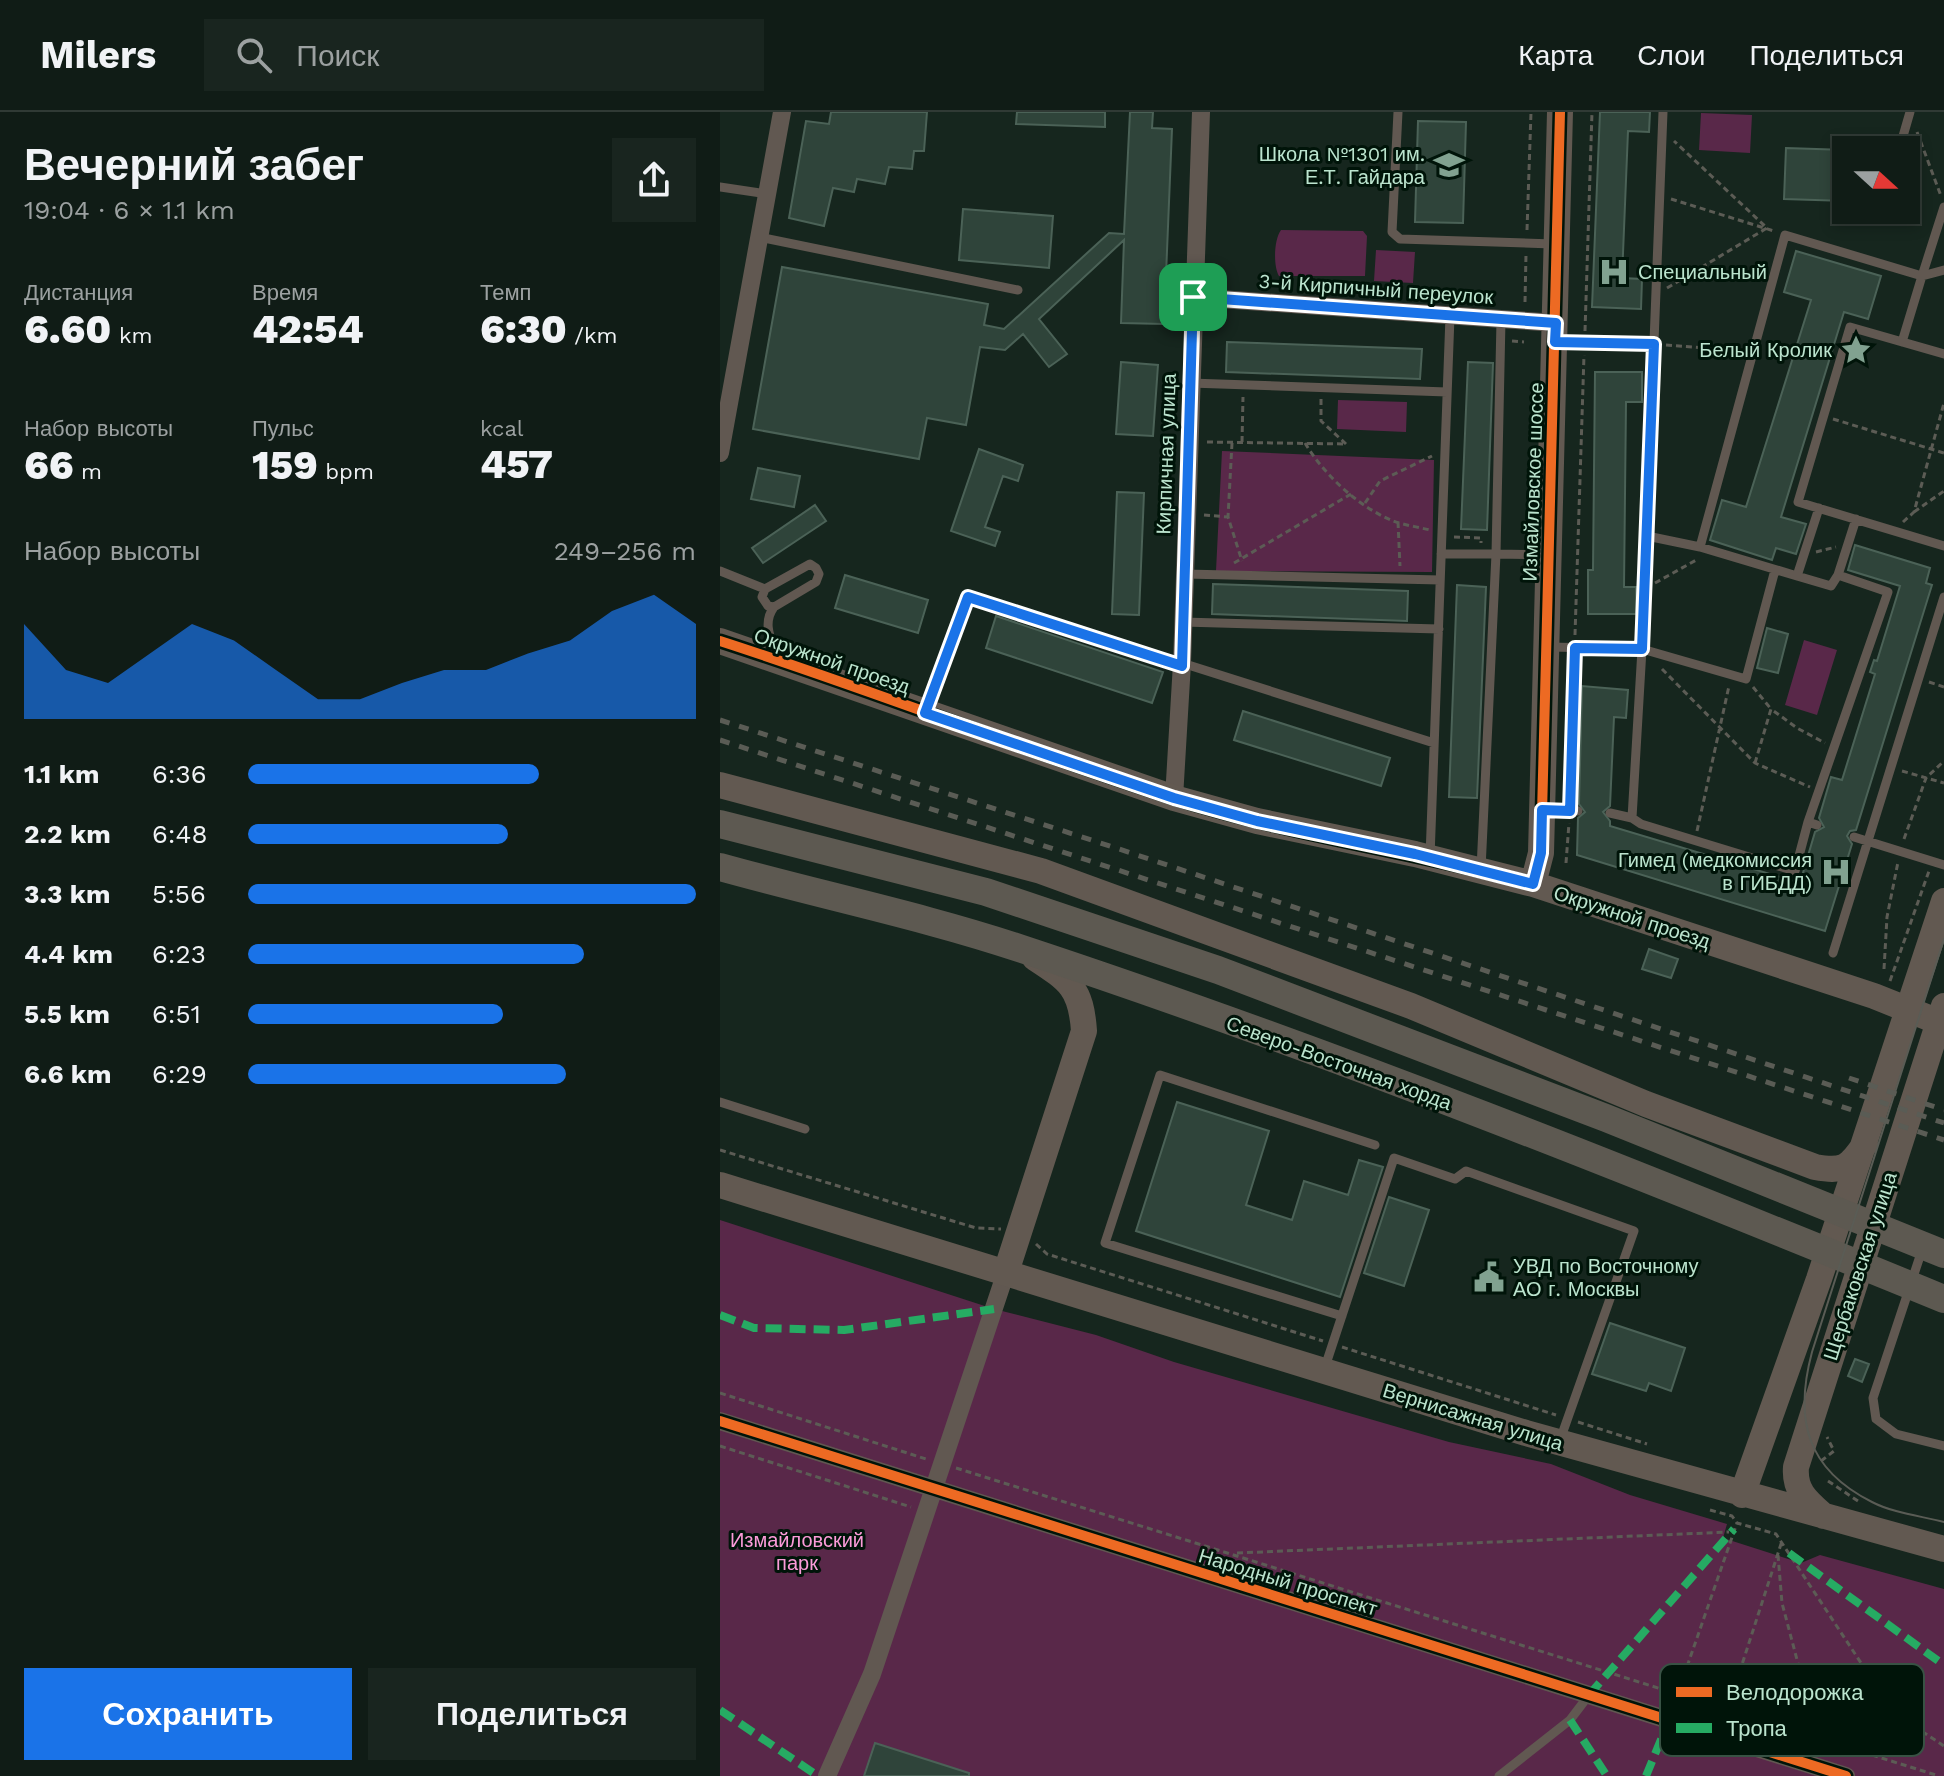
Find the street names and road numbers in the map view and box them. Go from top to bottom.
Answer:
street label: 3-й Кирпичный переулок [1258,269,1494,309]
street label: Кирпичная улица [1151,372,1181,535]
street label: Измайловское шоссе [1518,382,1548,582]
street label: Окружной проезд [751,623,913,699]
street label: Окружной проезд [1551,880,1714,954]
street label: Северо-Восточная хорда [1223,1011,1456,1115]
street label: Щербаковская улица [1818,1168,1902,1363]
street label: Вернисажная улица [1380,1378,1567,1456]
street label: Народный проспект [1196,1543,1380,1621]

